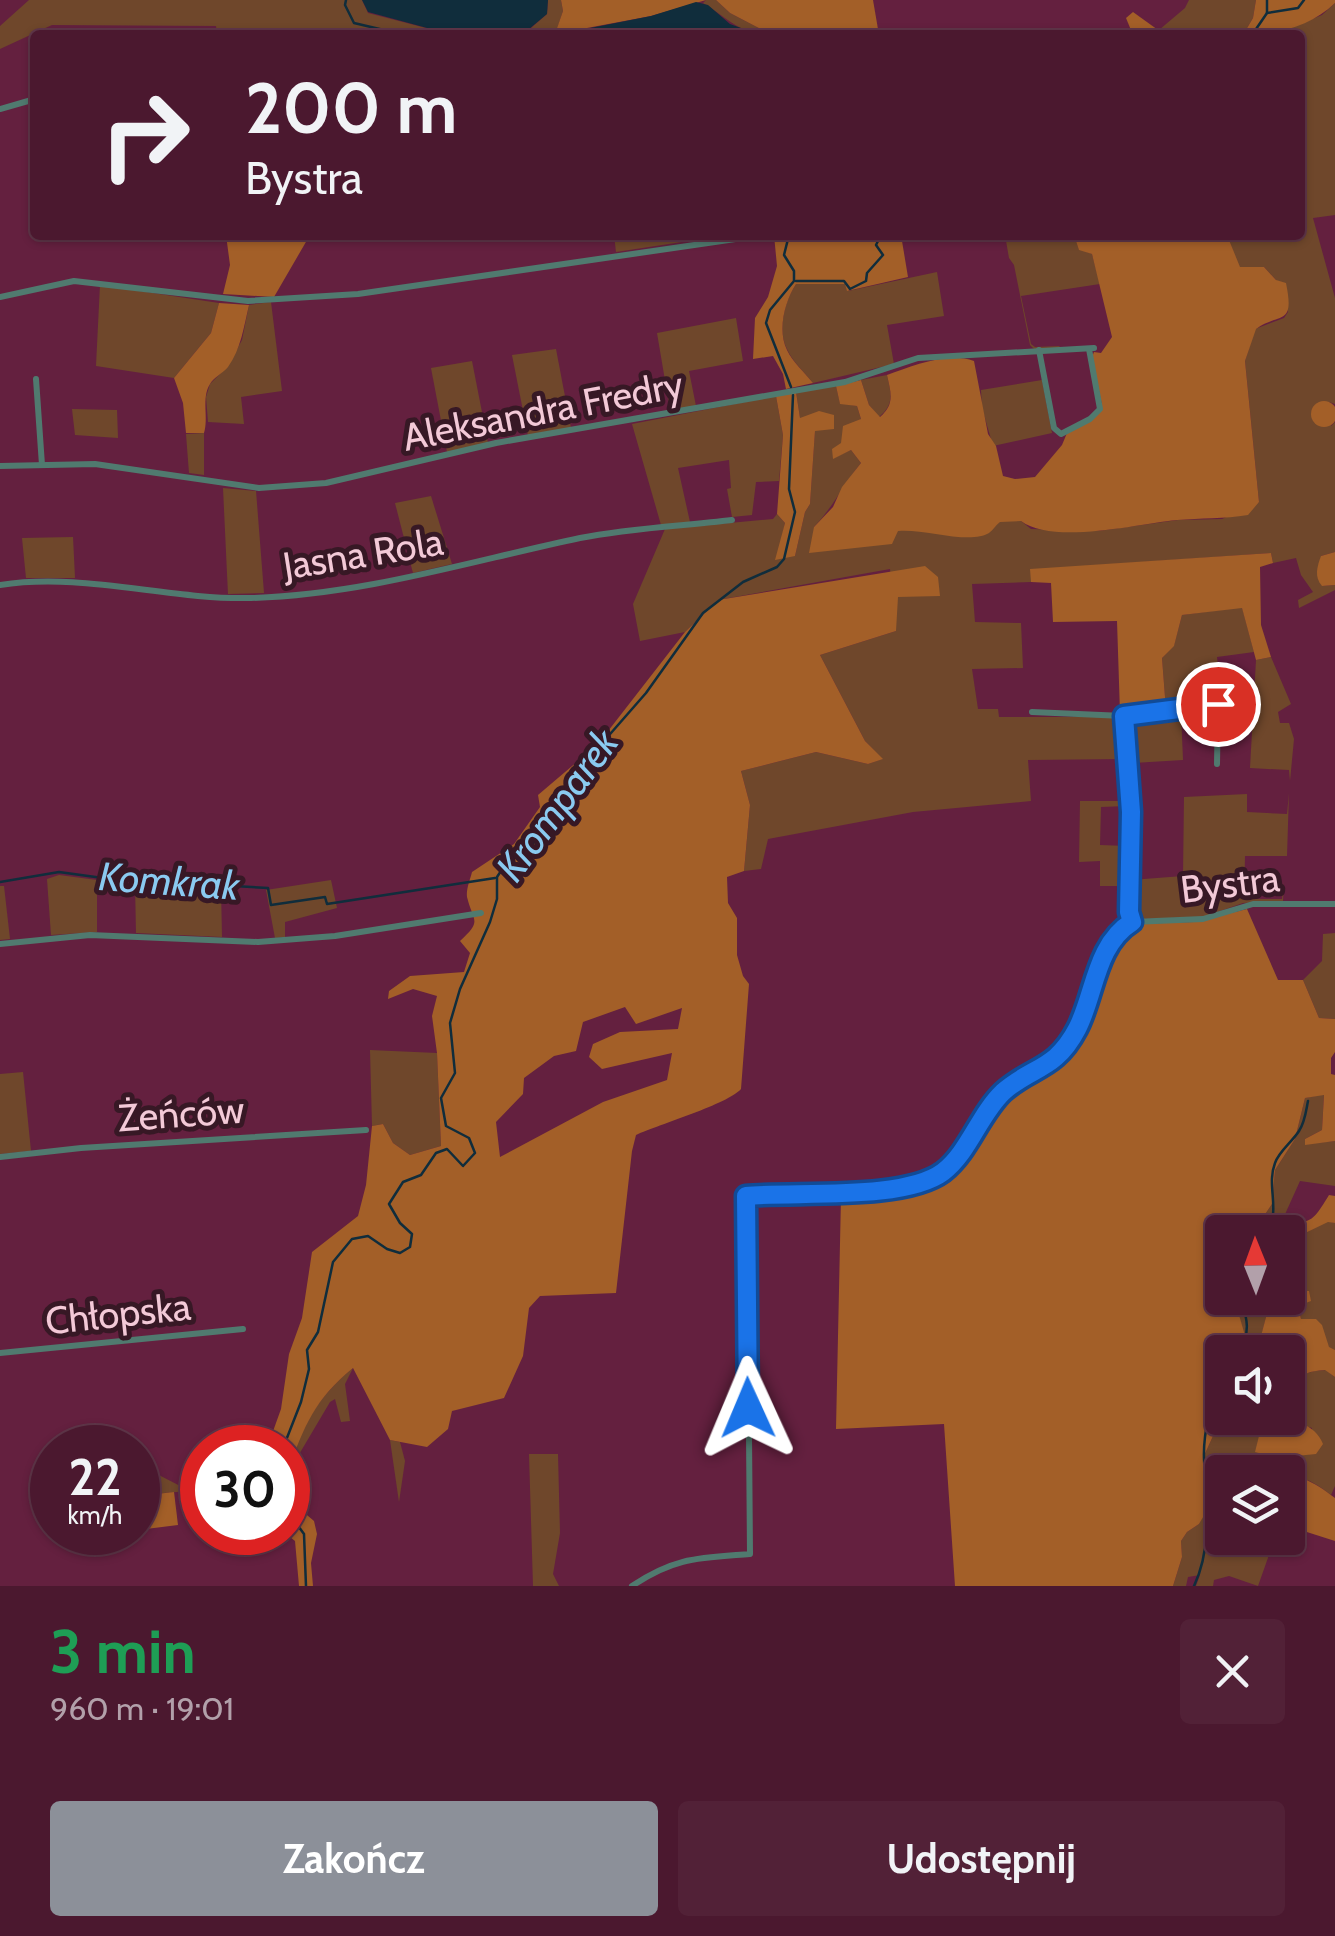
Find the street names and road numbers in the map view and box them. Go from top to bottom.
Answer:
street label: Aleksandra Fredry [399,360,687,461]
street label: Jasna Rola [278,518,446,590]
street label: Bystra [1178,854,1282,913]
street label: Żeńców [116,1086,246,1141]
street label: Chłopska [43,1283,193,1344]

